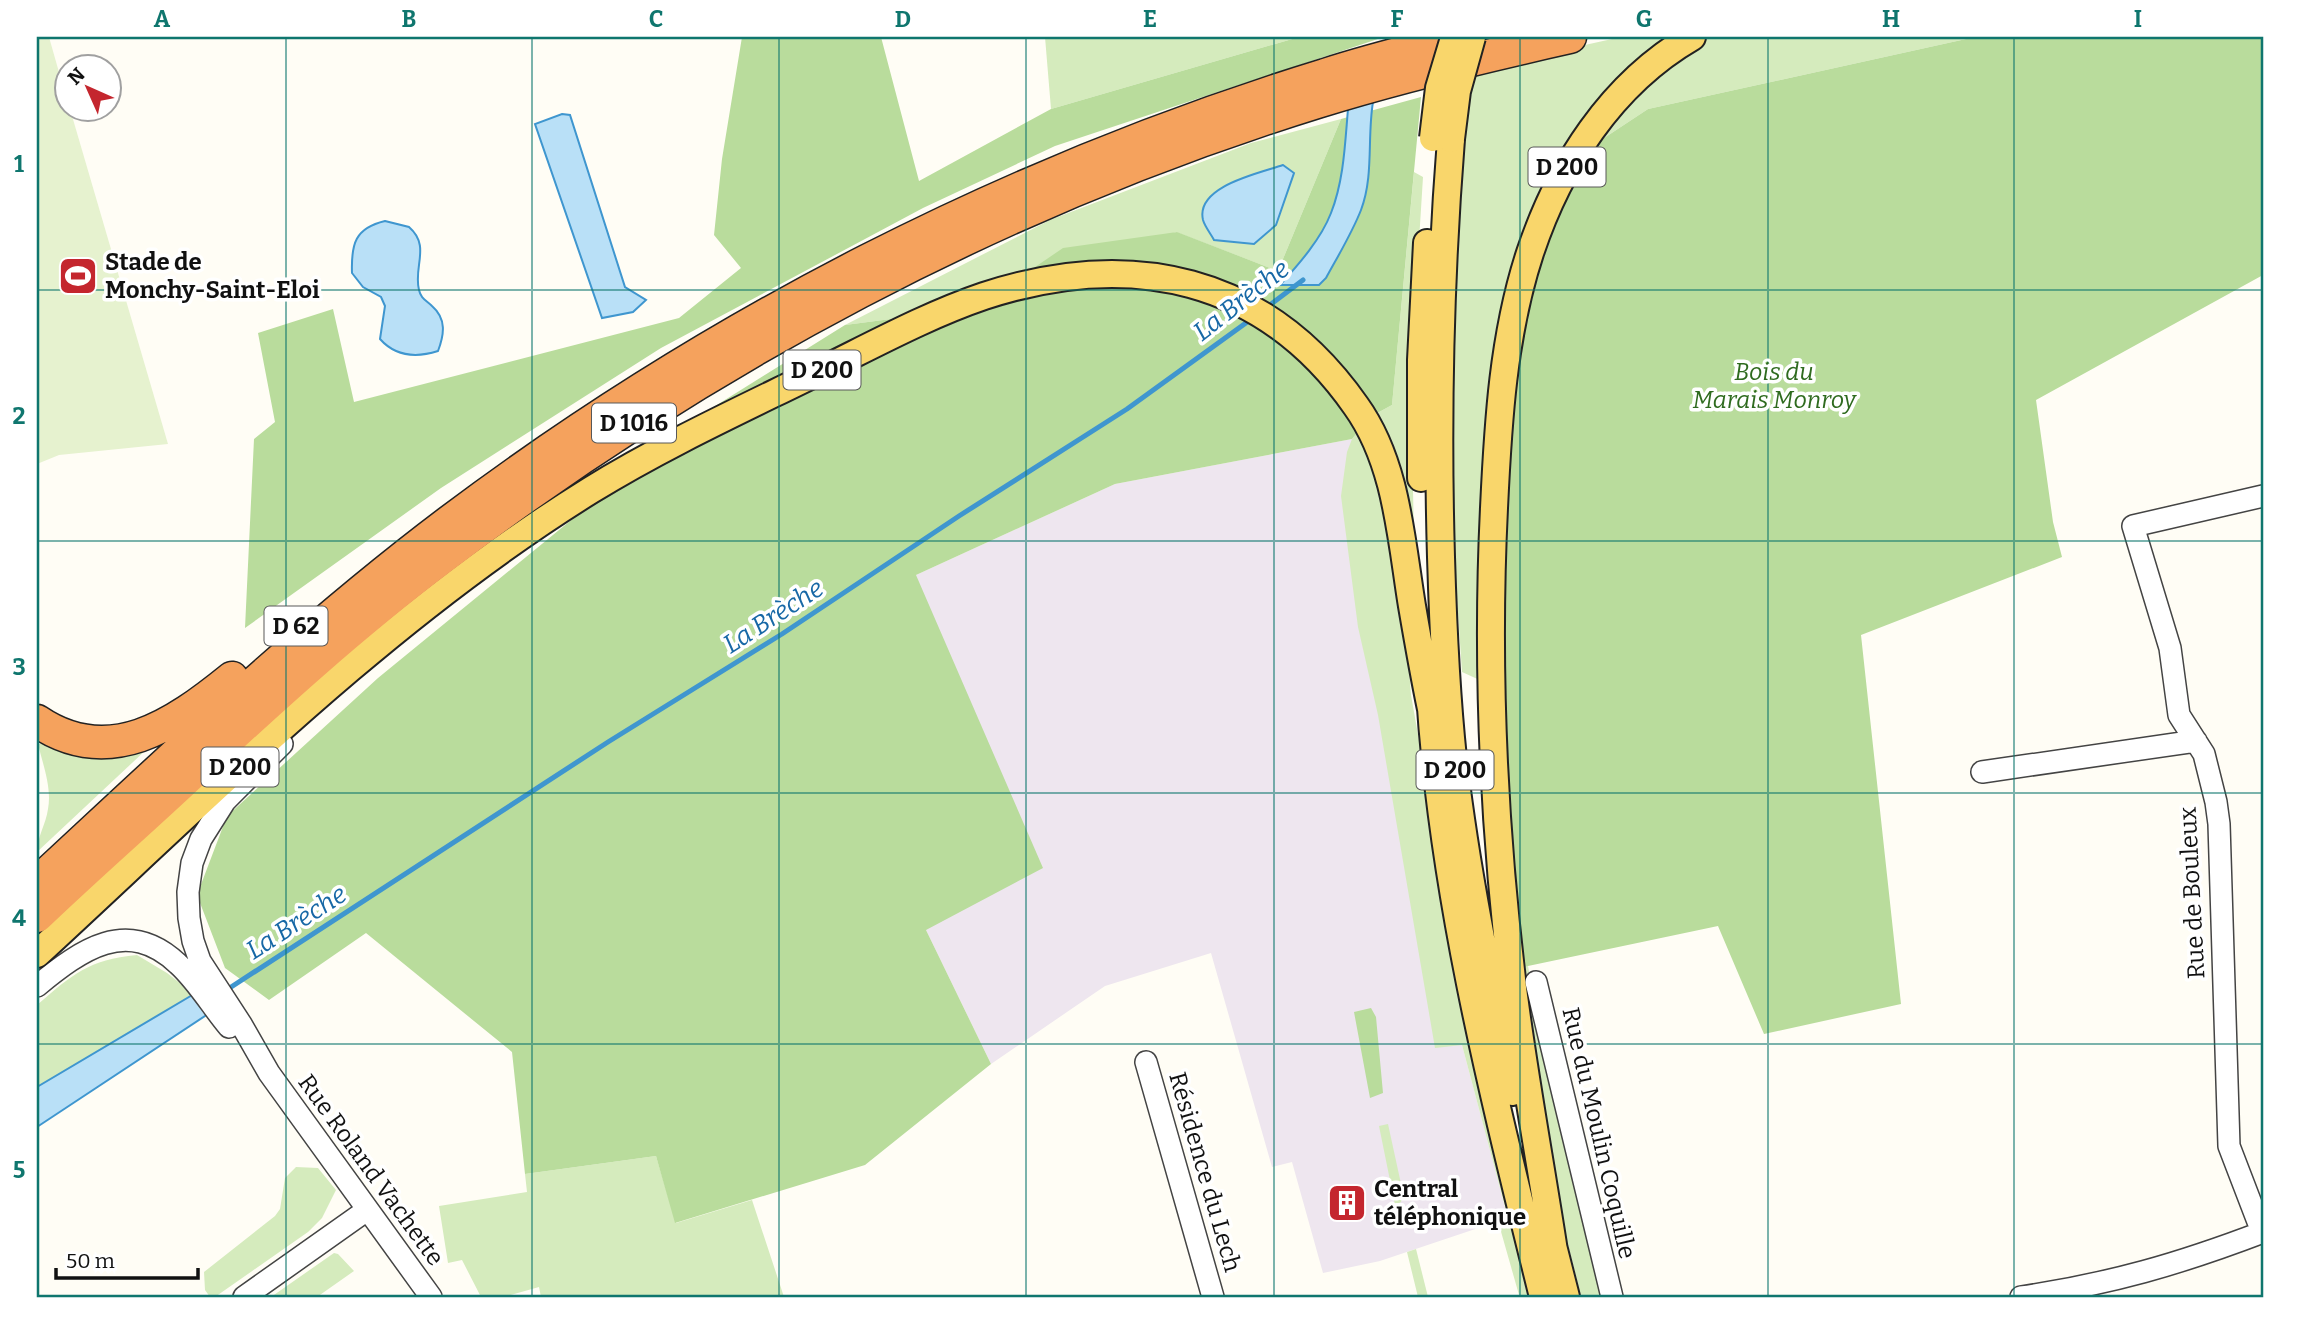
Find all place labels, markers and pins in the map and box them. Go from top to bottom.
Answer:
place label: Stade de Monchy-Saint-Eloi [105,248,320,304]
sports icon: Stade de Monchy-Saint-Eloi [57,255,99,297]
place label: Central téléphonique [1374,1175,1526,1231]
building icon: Central téléphonique [1326,1182,1368,1224]

